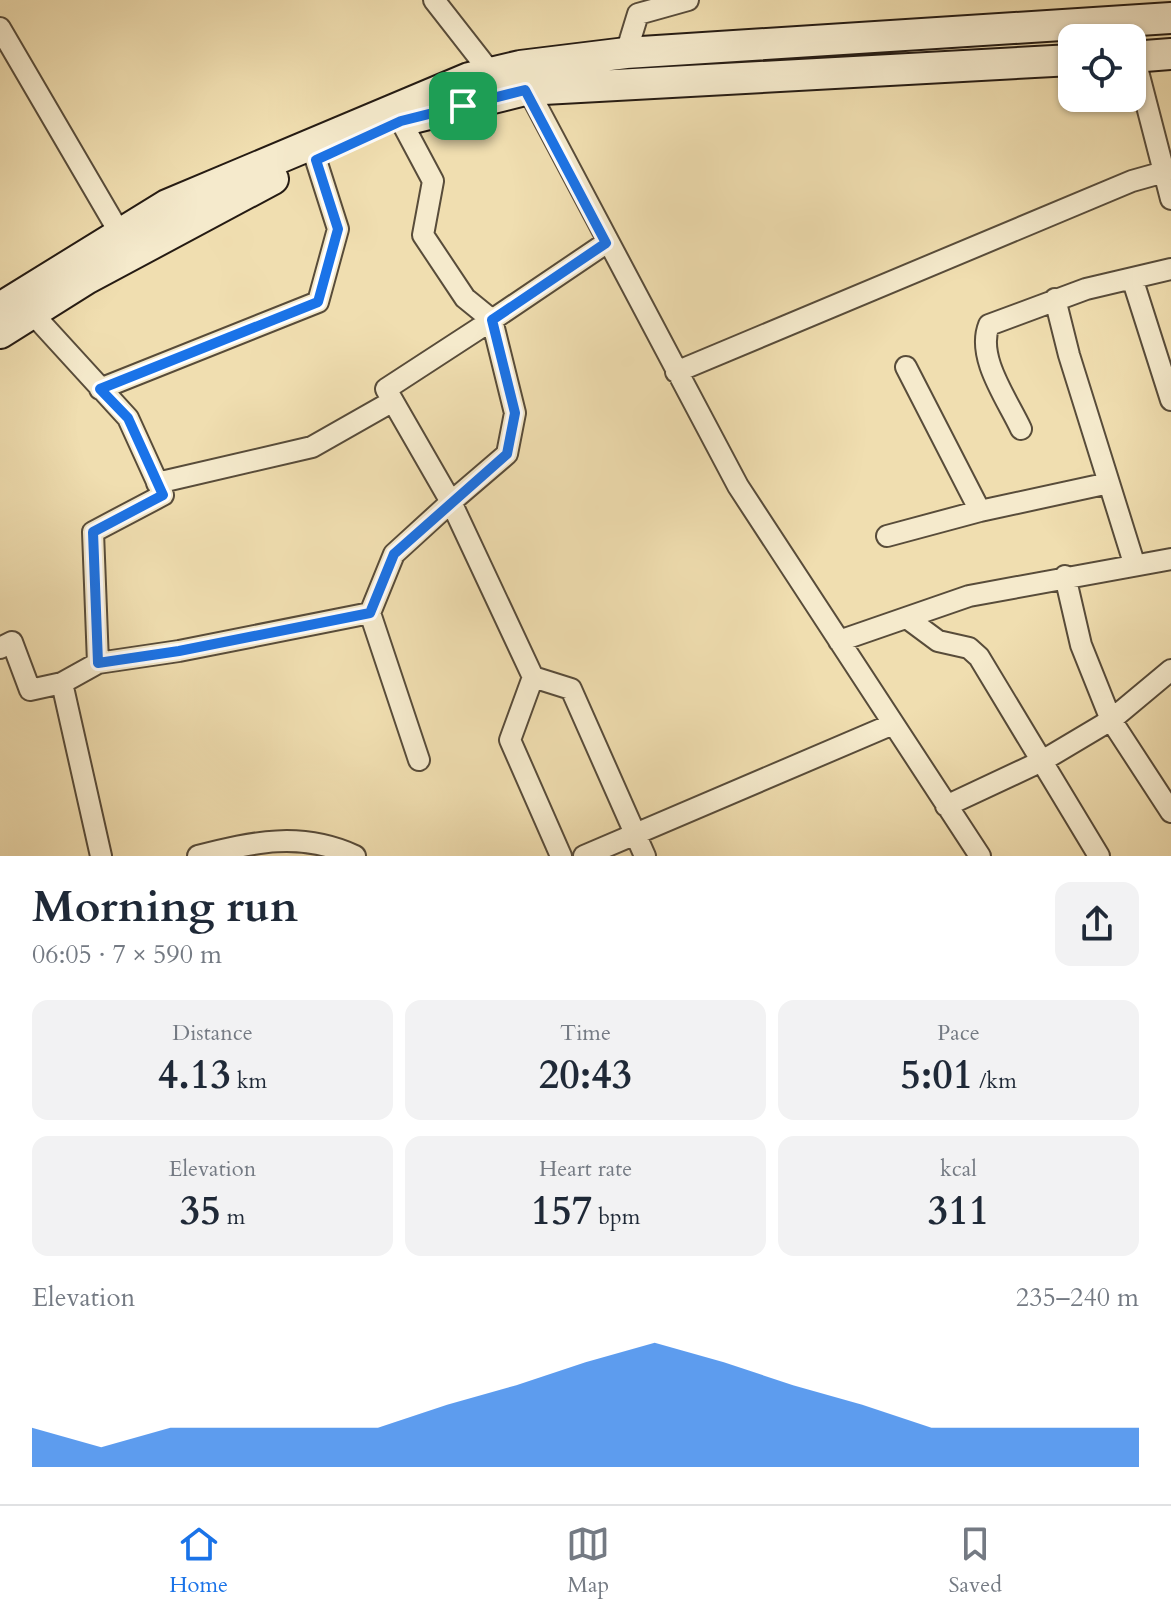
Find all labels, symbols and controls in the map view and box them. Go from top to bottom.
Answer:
map controls [1058,24,1146,112]
button: locate [1058,24,1146,112]
pin [429,72,497,140]
icon: arrive [441,84,485,128]
text: Morning run [32,877,298,937]
button: share [1055,882,1139,966]
text: 06:05 · 7 × 590 m [32,937,222,972]
text: Distance [172,1018,253,1048]
text: Time [560,1018,611,1048]
text: Pace [937,1018,980,1048]
text: 4.13 [158,1048,231,1103]
text: 20:43 [539,1048,632,1103]
text: 5:01 [900,1048,973,1103]
text: km [231,1066,267,1096]
text: /km [973,1066,1017,1096]
text: Elevation [169,1154,256,1184]
text: Heart rate [539,1154,632,1184]
text: kcal [940,1154,977,1184]
text: 35 [180,1184,221,1239]
text: 157 [531,1184,592,1239]
text: 311 [928,1184,989,1239]
text: m [221,1202,245,1232]
text: bpm [592,1202,640,1232]
text: Elevation [32,1280,135,1315]
text: 235–240 m [1016,1280,1139,1315]
tab: Home [169,1522,228,1600]
tab: Map [566,1522,610,1600]
tab: Saved [949,1522,1002,1600]

